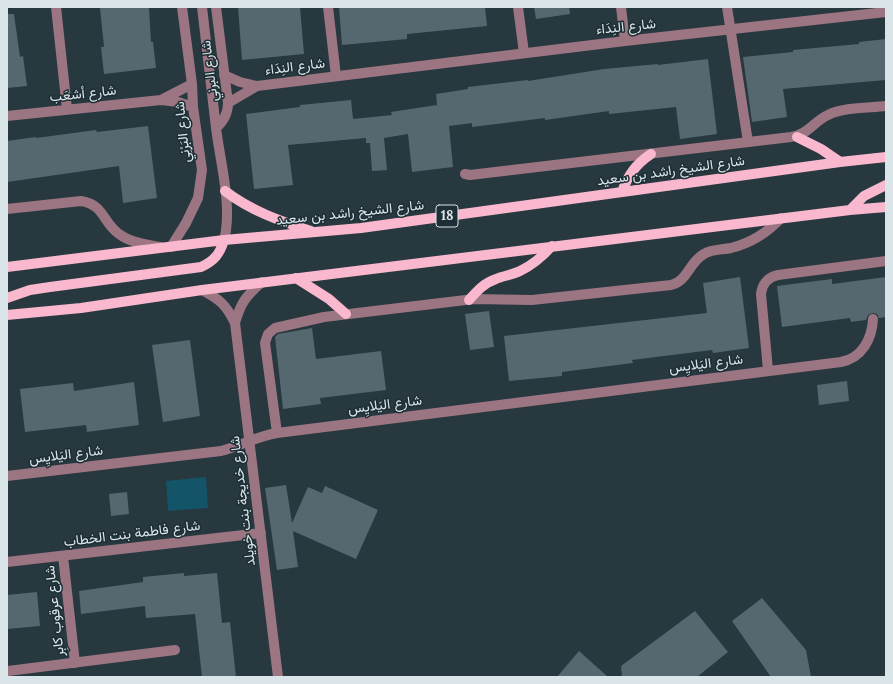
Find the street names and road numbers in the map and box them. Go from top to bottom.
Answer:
street label: شارع النِدَاء [595,15,657,39]
street label: شارع البرني [198,39,222,103]
street label: شارع النِدَاء [264,55,326,79]
street label: شارع أشعَب [49,82,117,106]
street label: شارع البَرْنِي [171,101,195,163]
street label: شارع الشيخ راشد بن سعيد [596,152,746,190]
street label: شارع الشيخ راشد بن سعيد [275,197,425,229]
road number: 18 [436,205,458,227]
street label: شارع اليَلايِس [668,351,744,377]
street label: شارع اليَلايِس [347,392,423,418]
street label: شارع خديجة بنت خويلد [227,435,259,567]
street label: شارع اليَلايِس [28,442,104,468]
street label: شارع فاطمة بنت الخطاب [63,517,201,551]
street label: شارع عرقوب كابِر [42,565,68,657]

